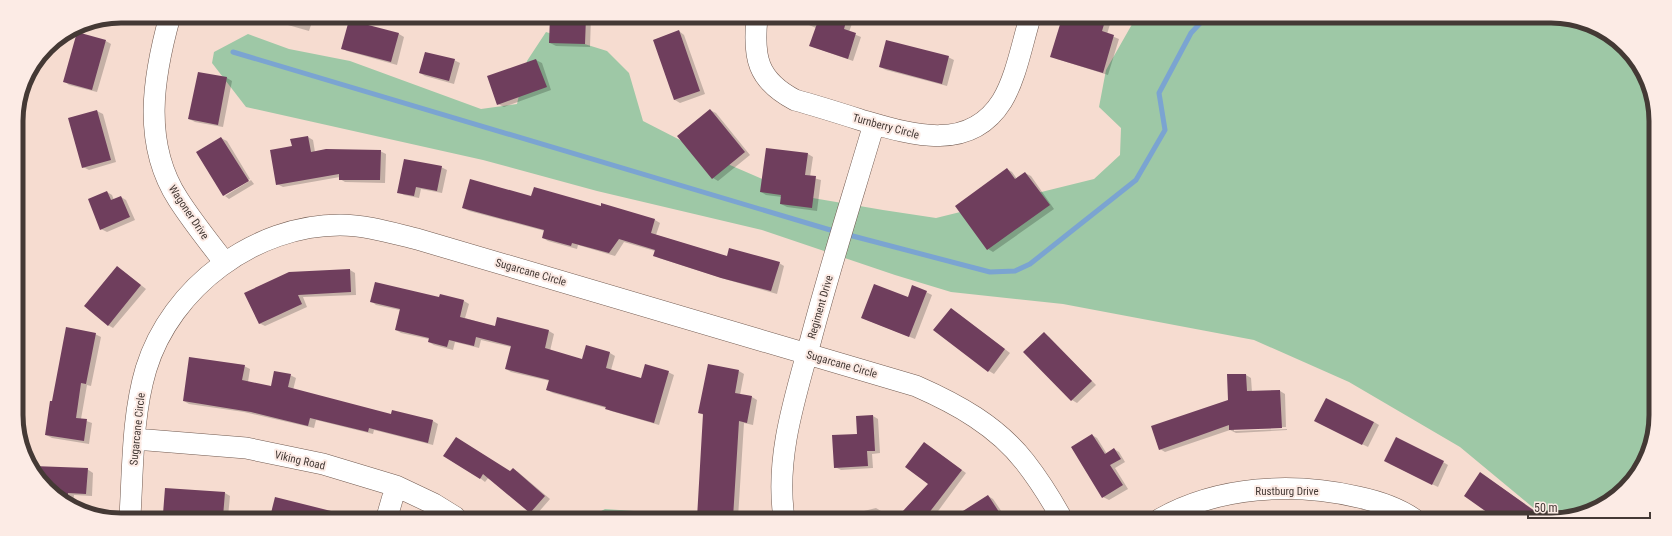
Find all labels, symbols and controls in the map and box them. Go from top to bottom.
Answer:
street label: Turnberry Circle [851,111,921,142]
street label: Wagoner Drive [166,183,212,242]
street label: Sugarcane Circle [494,256,568,289]
street label: Regiment Drive [805,274,836,340]
street label: Sugarcane Circle [805,348,879,381]
street label: Sugarcane Circle [127,392,148,466]
street label: Viking Road [273,448,326,473]
street label: Rustburg Drive [1255,485,1319,498]
scale bar [1528,494,1650,520]
text: 50 m [1534,501,1558,515]

